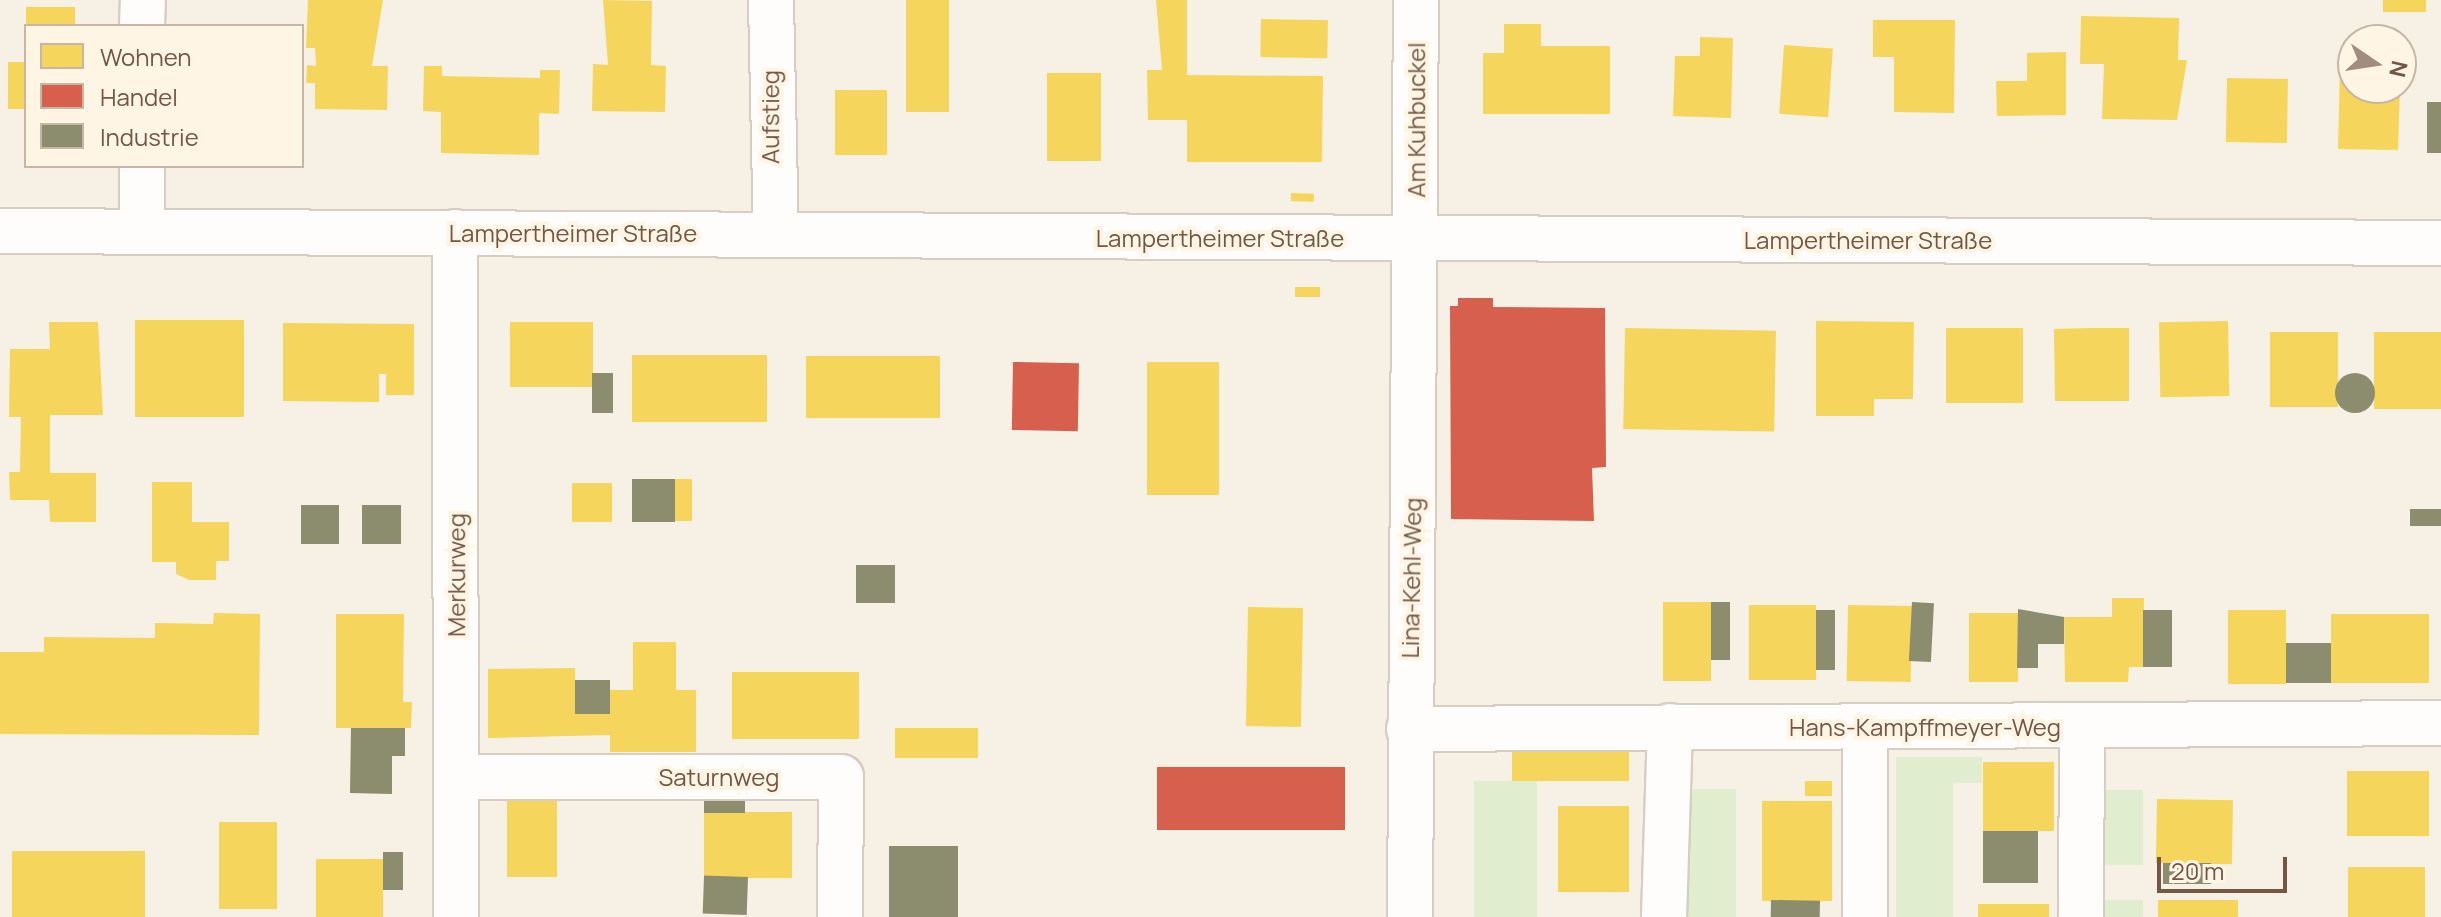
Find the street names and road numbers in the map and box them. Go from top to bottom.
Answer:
street label: Am Kuhbuckel [1402,42,1430,198]
street label: Aufstieg [756,70,784,164]
street label: Lampertheimer Straße [449,219,697,247]
street label: Lampertheimer Straße [1096,224,1344,252]
street label: Lampertheimer Straße [1744,226,1992,254]
street label: Lina-Kehl-Weg [1395,497,1427,659]
street label: Merkurweg [442,513,470,637]
street label: Hans-Kampffmeyer-Weg [1789,713,2061,741]
street label: Saturnweg [658,763,780,791]

